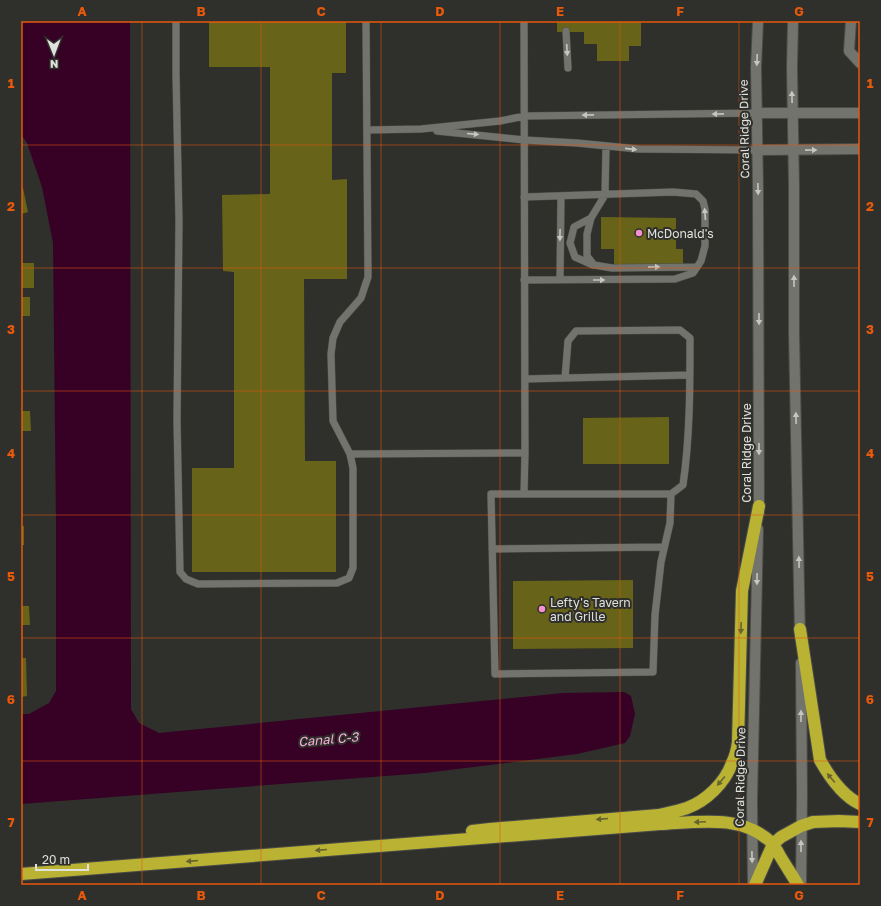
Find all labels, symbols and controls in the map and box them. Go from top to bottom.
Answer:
text: A [77,3,87,19]
text: B [196,3,206,19]
text: C [316,3,326,19]
text: D [435,3,445,19]
text: E [556,3,564,19]
text: F [676,3,684,19]
text: G [794,3,804,19]
north arrow [34,34,74,74]
one-way arrow [564,44,570,57]
one-way arrow [753,54,760,66]
text: N [50,58,58,71]
text: 1 [8,75,15,91]
text: 1 [867,75,874,91]
street label: Coral Ridge Drive [736,79,752,179]
one-way arrow [789,90,795,103]
one-way arrow [712,110,724,117]
one-way arrow [581,112,594,118]
one-way arrow [467,131,479,138]
one-way arrow [625,145,637,152]
one-way arrow [805,147,818,153]
one-way arrow [755,183,761,196]
text: 2 [7,198,15,214]
text: 2 [866,198,874,214]
one-way arrow [702,207,708,220]
place label: McDonald's [647,226,714,241]
marker: McDonald's [634,228,644,238]
one-way arrow [557,229,563,242]
one-way arrow [648,264,661,270]
one-way arrow [791,274,797,287]
one-way arrow [593,277,606,283]
one-way arrow [756,313,762,326]
text: 3 [7,321,15,337]
text: 3 [866,321,874,337]
street label: Coral Ridge Drive [739,403,754,503]
one-way arrow [793,411,799,424]
one-way arrow [756,443,762,456]
text: 4 [7,445,15,461]
text: 4 [866,445,874,461]
one-way arrow [796,555,802,568]
text: 5 [7,568,15,584]
text: 5 [866,568,874,584]
one-way arrow [754,573,760,586]
place label: Lefty's Tavern and Grille [550,595,631,624]
marker: Lefty's Tavern and Grille [537,604,547,614]
one-way arrow [738,622,744,635]
text: 6 [7,691,15,707]
text: 6 [866,691,874,707]
one-way arrow [798,710,805,722]
street label: Coral Ridge Drive [732,727,748,827]
water label: Canal C-3 [297,728,360,750]
one-way arrow [827,773,836,783]
one-way arrow [717,776,726,787]
text: 7 [7,814,15,830]
text: 7 [866,814,874,830]
one-way arrow [596,816,608,823]
one-way arrow [694,818,706,825]
one-way arrow [798,839,804,852]
scale bar [36,846,88,872]
one-way arrow [315,847,327,854]
one-way arrow [749,851,755,864]
text: 20 m [42,852,70,867]
one-way arrow [186,857,198,864]
text: A [77,887,87,903]
text: B [196,887,206,903]
text: C [316,887,326,903]
text: D [435,887,445,903]
text: E [556,887,564,903]
text: F [676,887,684,903]
text: G [794,887,804,903]

